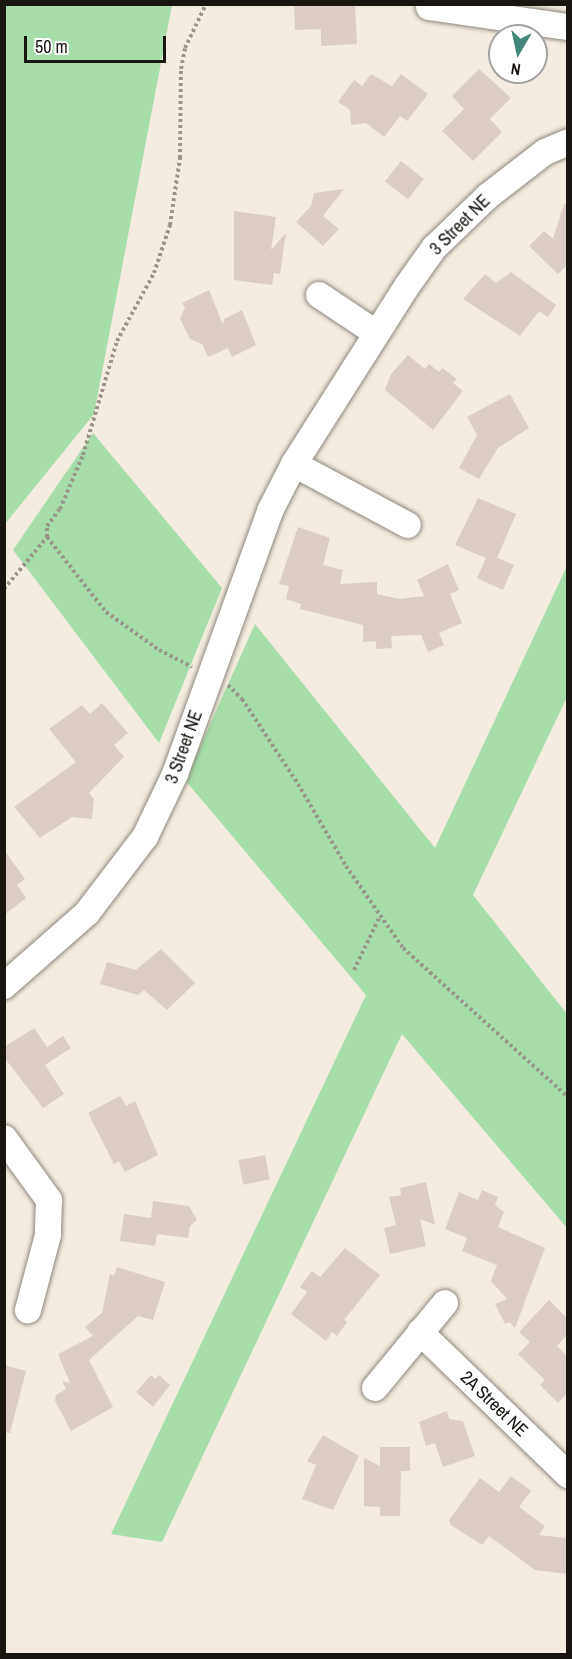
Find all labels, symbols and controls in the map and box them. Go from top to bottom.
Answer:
scale bar [27,24,170,62]
north arrow [488,24,548,84]
text: 50 m [35,34,68,59]
text: N [509,58,522,81]
street label: 3 Street NE [425,190,495,260]
street label: 3 Street NE [161,707,207,787]
street label: 2A Street NE [456,1366,532,1442]

